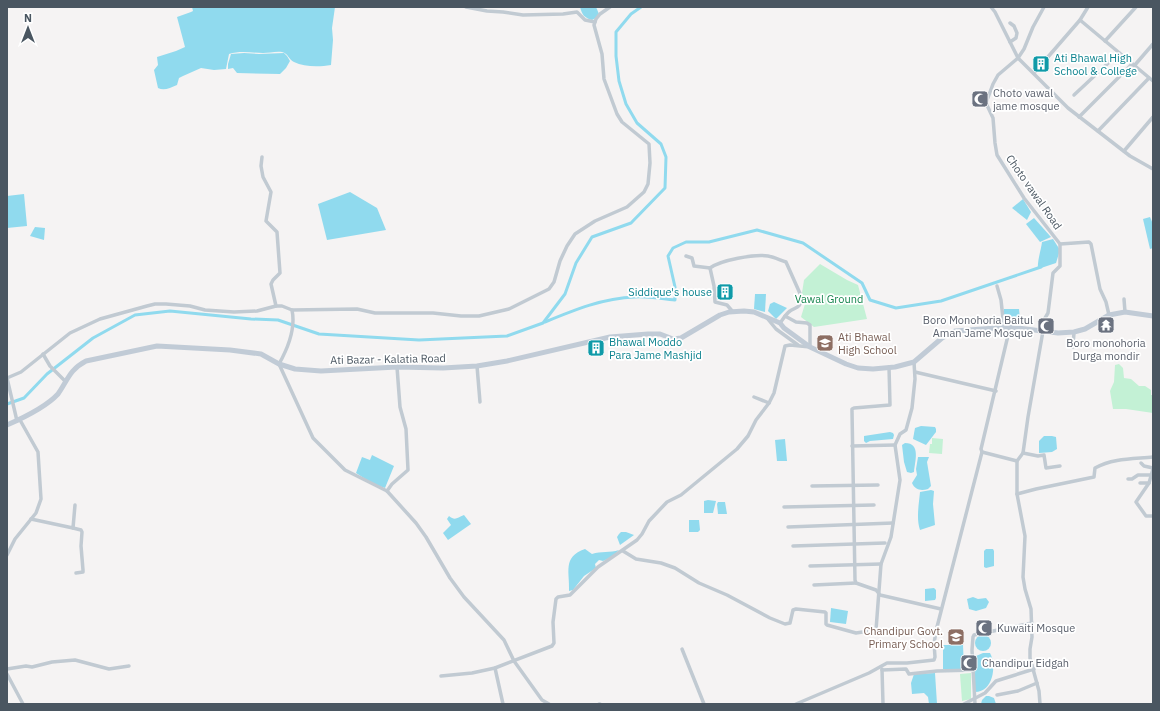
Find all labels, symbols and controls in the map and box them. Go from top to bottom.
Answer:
north arrow [8,8,48,48]
text: N [24,11,32,25]
place label: Ati Bhawal High School & College [1054,51,1137,78]
building icon: Ati Bhawal High School & College [1031,54,1051,74]
place label: Choto vawal jame mosque [993,86,1060,113]
mosque icon: Choto vawal jame mosque [970,89,990,109]
street label: Choto vawal Road [1003,152,1065,232]
building icon: Siddique's house [715,282,735,302]
place label: Siddique's house [628,285,712,299]
park label: Vawal Ground [795,292,863,306]
place label: Boro Monohoria Baitul Aman Jame Mosque [923,313,1033,340]
temple icon: Boro monohoria Durga mondir [1096,315,1116,335]
mosque icon: Boro Monohoria Baitul Aman Jame Mosque [1036,316,1056,336]
place label: Ati Bhawal High School [838,330,897,357]
school or university icon: Ati Bhawal High School [815,333,835,353]
place label: Bhawal Moddo Para Jame Mashjid [609,335,702,362]
place label: Boro monohoria Durga mondir [1066,336,1146,363]
building icon: Bhawal Moddo Para Jame Mashjid [586,338,606,358]
street label: Ati Bazar - Kalatia Road [330,351,446,367]
mosque icon: Kuwaiti Mosque [974,618,994,638]
place label: Kuwaiti Mosque [997,621,1075,635]
place label: Chandipur Govt. Primary School [863,624,943,651]
school or university icon: Chandipur Govt. Primary School [946,627,966,647]
mosque icon: Chandipur Eidgah [959,653,979,673]
place label: Chandipur Eidgah [982,656,1069,670]

